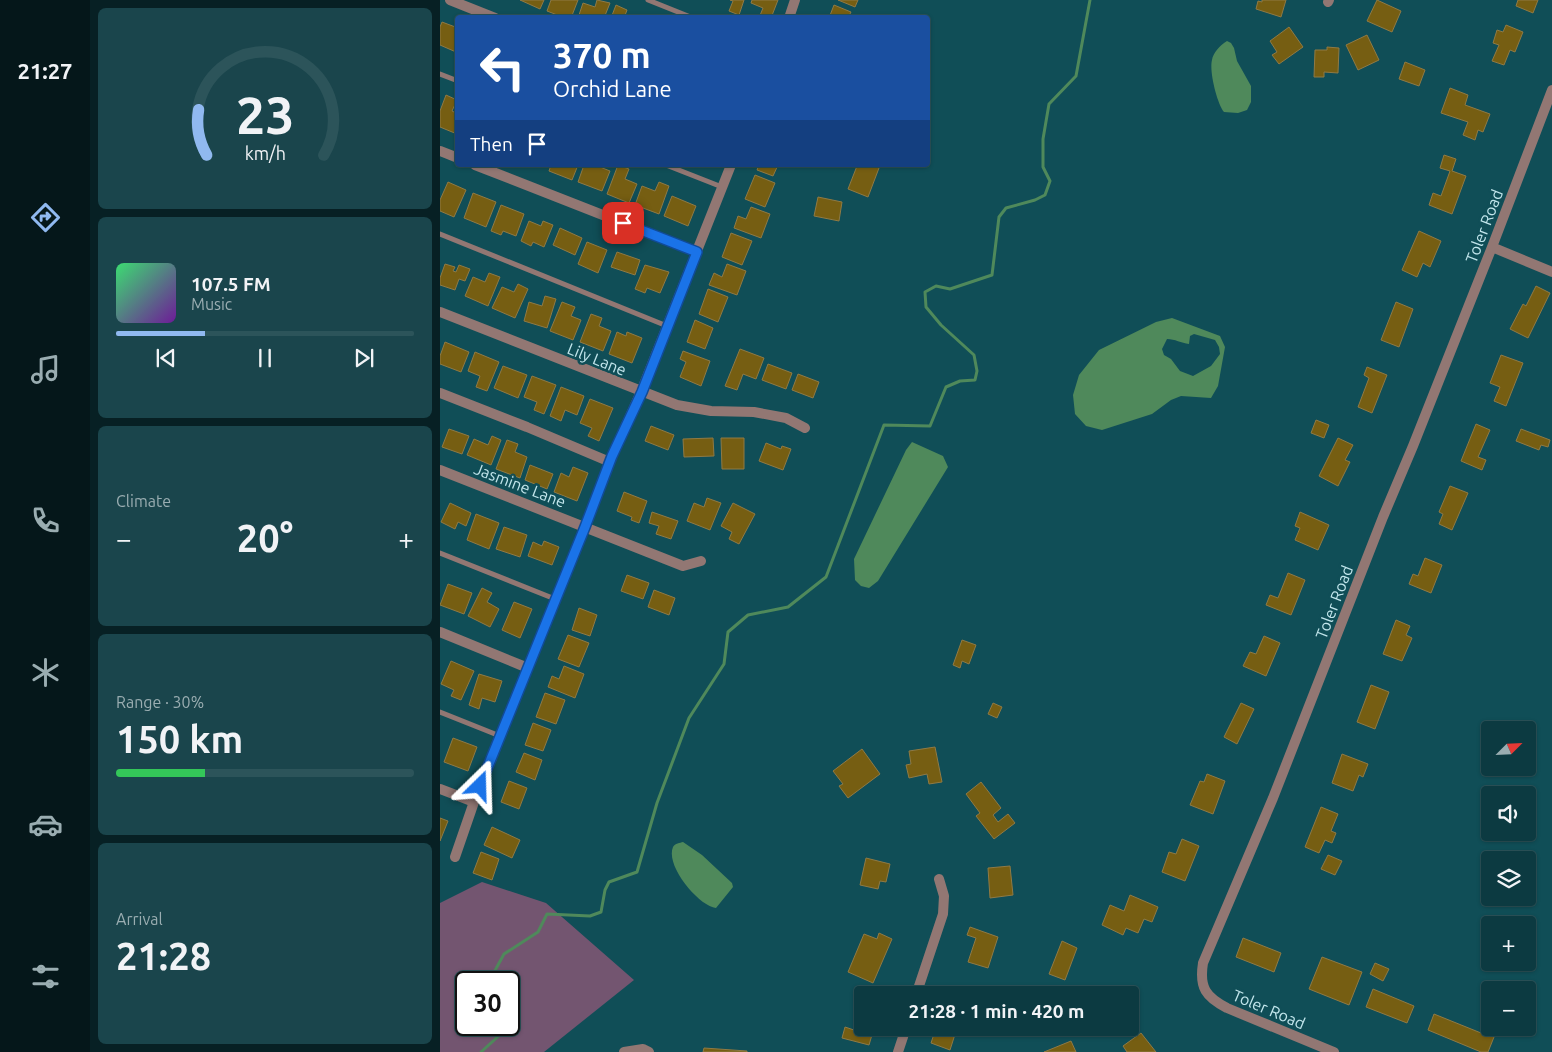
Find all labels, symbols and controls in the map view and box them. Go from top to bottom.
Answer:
icon: left [470,35,535,100]
text: 370 m [553,35,651,75]
text: 21:27 [17,58,73,83]
text: Orchid Lane [553,76,672,101]
text: 23 [236,86,294,144]
icon: arrive [523,130,551,158]
text: Then [470,133,513,155]
text: km/h [244,143,286,163]
street label: Toler Road [1462,187,1506,265]
icon: directions [28,200,63,235]
pin [602,202,644,244]
icon: arrive [609,209,637,237]
text: 107.5 FM [191,273,271,295]
text: Music [191,295,232,313]
street label: Lily Lane [565,339,629,379]
icon: previous [152,344,180,372]
icon: pause [251,344,279,372]
icon: next [350,344,378,372]
icon: music [28,352,63,387]
street label: Jasmine Lane [472,459,568,511]
text: Climate [116,492,171,510]
icon: phone [28,503,63,538]
text: 20° [237,517,293,559]
text: − [116,523,132,554]
text: + [398,523,414,554]
street label: Toler Road [1312,563,1356,641]
icon: climate [28,655,63,690]
text: Range · 30% [116,693,204,711]
text: 150 km [116,718,243,760]
north arrow [1481,721,1536,776]
map controls [1481,721,1536,1036]
position arrow [453,759,505,811]
button: sound [1481,786,1536,841]
icon: car [28,807,63,842]
button: layers [1481,851,1536,906]
text: Arrival [116,910,163,928]
button: + [1481,916,1536,971]
text: 21:28 [116,935,211,977]
icon: filters [28,959,63,994]
speed limit sign: 30 [455,971,520,1036]
button: − [1481,981,1536,1036]
street label: Toler Road [1230,986,1308,1032]
text: 21:28 · 1 min · 420 m [909,1000,1084,1022]

